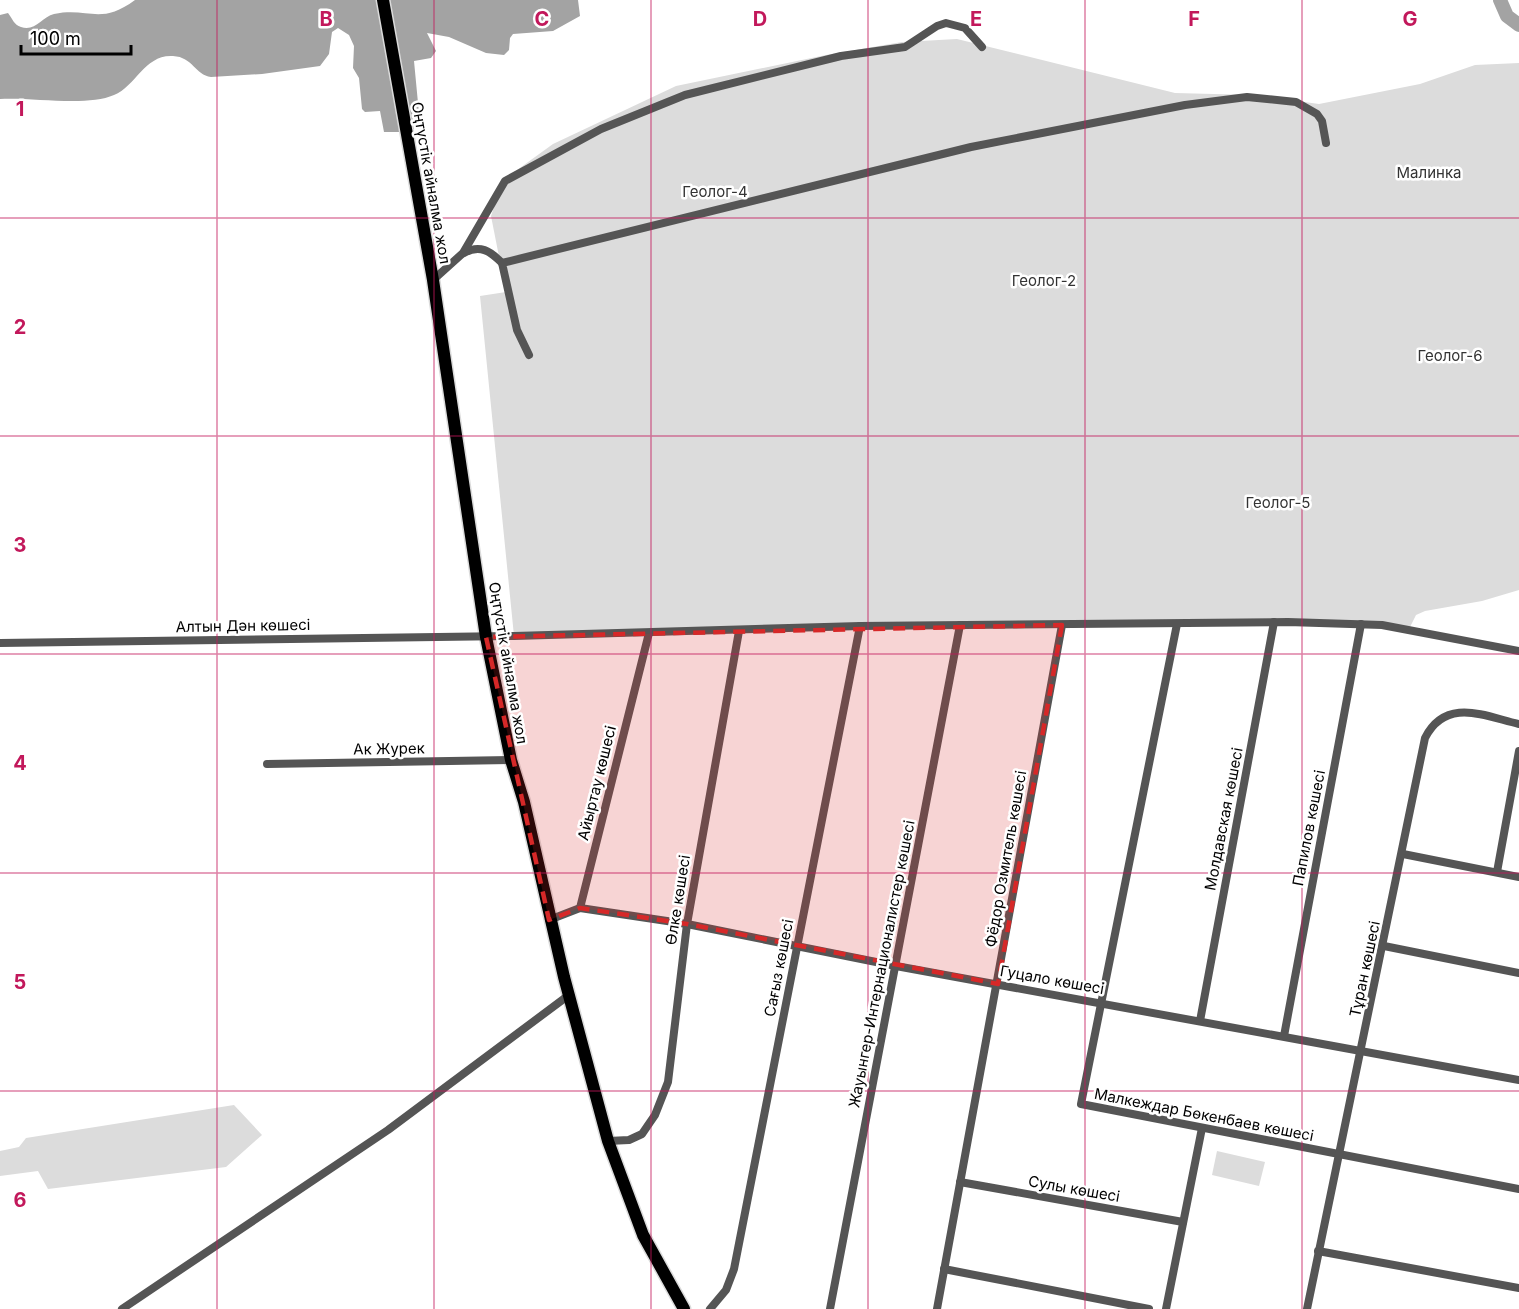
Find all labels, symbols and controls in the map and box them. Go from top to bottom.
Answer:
text: B [319,7,333,31]
text: C [535,7,549,31]
text: D [753,7,767,31]
text: E [970,7,982,31]
text: F [1188,7,1200,31]
text: G [1402,7,1418,31]
scale bar [21,18,130,56]
text: 100 m [30,28,81,49]
text: 1 [16,97,24,121]
street label: Оңтүстік айналма жол [408,100,455,265]
park label: Малинка [1397,163,1461,182]
park label: Геолог-4 [682,182,748,201]
park label: Геолог-2 [1012,271,1076,290]
text: 2 [14,315,26,339]
park label: Геолог-6 [1417,346,1483,365]
park label: Геолог-5 [1246,493,1310,512]
text: 3 [14,533,26,557]
street label: Оңтүстік айналма жол [485,580,532,745]
street label: Алтын Дән көшесі [176,615,310,636]
street label: Айыртау көшесі [573,724,620,842]
street label: Ак Журек [353,738,425,759]
street label: Молдавская көшесі [1200,746,1247,892]
text: 4 [13,751,27,775]
street label: Папилов көшесі [1288,768,1329,887]
street label: Фёдор Озмитель көшесі [981,769,1030,949]
street label: Жауынгер-Интернационалистер көшесі [844,819,919,1109]
street label: Өлке көшесі [661,854,694,946]
street label: Сағыз көшесі [760,918,797,1018]
street label: Тұран көшесі [1345,919,1384,1019]
street label: Гуцало көшесі [999,961,1106,998]
text: 5 [14,970,26,994]
street label: Малкеждар Бөкенбаев көшесі [1093,1084,1315,1145]
street label: Сулы көшесі [1027,1171,1121,1206]
text: 6 [14,1188,27,1212]

